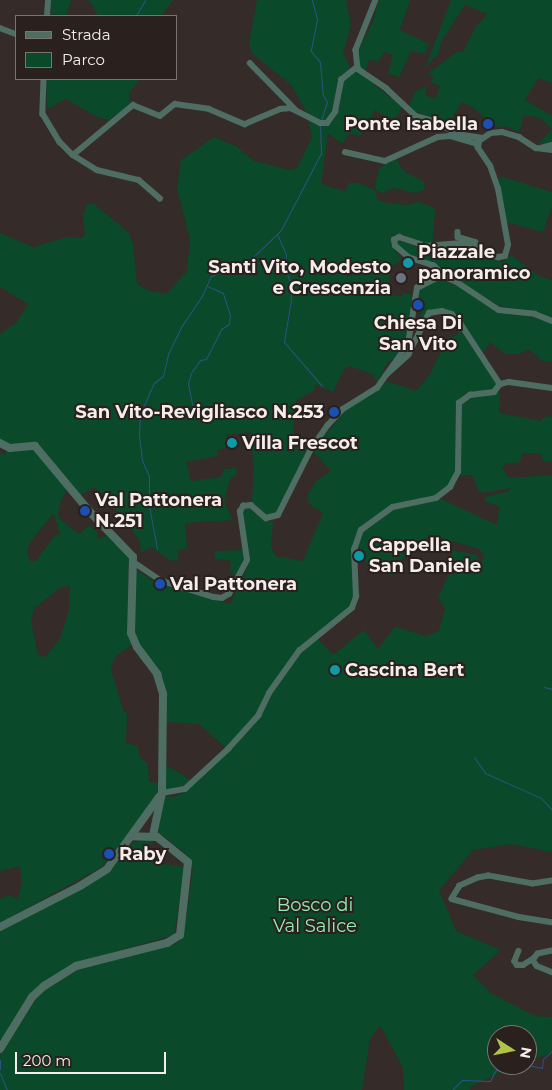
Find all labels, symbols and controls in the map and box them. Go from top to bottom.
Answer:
legend [15,15,178,80]
text: Strada [62,25,111,44]
text: Parco [62,50,105,69]
place label: Ponte Isabella [345,113,478,135]
marker: Ponte Isabella [482,118,494,130]
place label: Piazzale panoramico [418,242,530,284]
place label: Santi Vito, Modesto e Crescenzia [208,257,391,300]
marker: Piazzale panoramico [402,257,414,269]
marker: Santi Vito, Modesto e Crescenzia [395,272,407,284]
marker: Chiesa Di San Vito [412,299,424,311]
place label: Chiesa Di San Vito [374,313,462,356]
place label: San Vito-Revigliasco N.253 [75,401,324,423]
marker: San Vito-Revigliasco N.253 [328,406,340,418]
place label: Villa Frescot [242,432,358,454]
marker: Villa Frescot [226,437,238,449]
place label: Val Pattonera N.251 [95,490,222,532]
marker: Val Pattonera N.251 [79,505,91,517]
place label: Cappella San Daniele [369,535,481,578]
marker: Cappella San Daniele [353,550,365,562]
place label: Val Pattonera [170,573,297,595]
marker: Val Pattonera [154,578,166,590]
place label: Cascina Bert [345,659,464,681]
marker: Cascina Bert [329,664,341,676]
place label: Raby [119,843,166,865]
marker: Raby [103,848,115,860]
park label: Bosco di Val Salice [273,895,357,938]
north arrow [487,1025,537,1075]
scale bar [18,1042,169,1074]
text: N [516,1045,536,1060]
text: 200 m [23,1051,71,1070]

